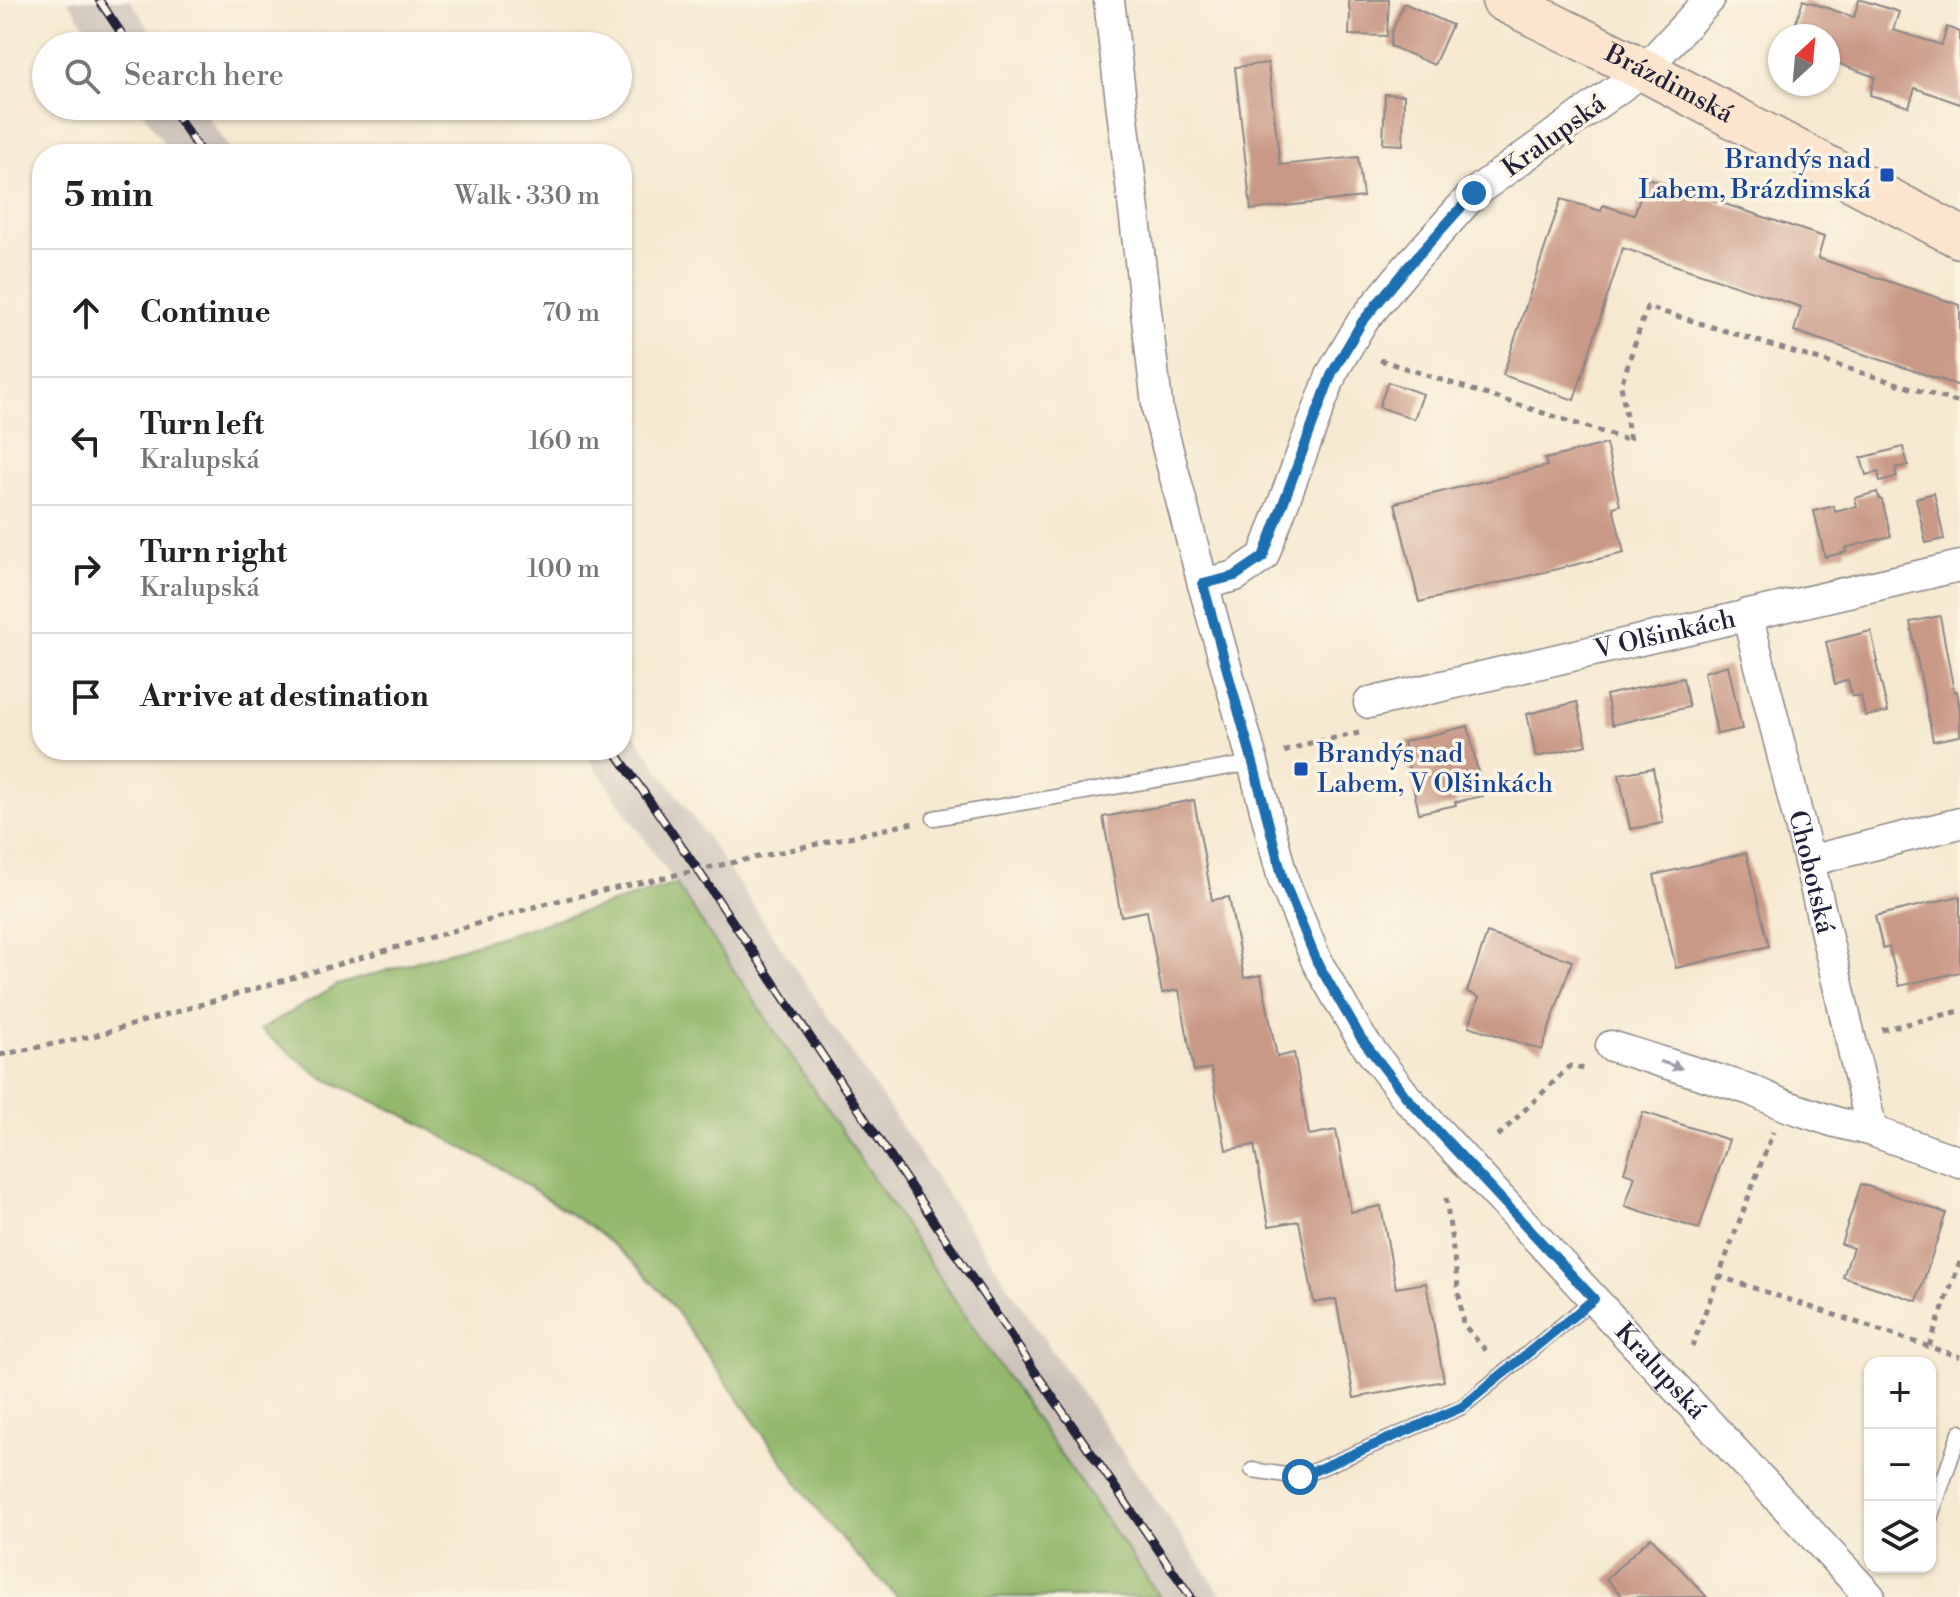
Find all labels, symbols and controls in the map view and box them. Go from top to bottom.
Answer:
north arrow [1768,24,1840,96]
search box [32,32,632,120]
street label: Brázdimská [1599,37,1739,131]
icon: search [60,54,104,98]
text: Search here [124,57,284,95]
street label: Kralupská [1496,87,1613,184]
place label: Brandýs nad Labem, Brázdimská [1638,144,1872,206]
marker: Brandýs nad Labem, Brázdimská [1878,166,1896,184]
text: 5 min [64,175,153,217]
route end [1456,175,1492,211]
text: Walk · 330 m [455,180,600,212]
icon: ahead [64,291,108,335]
text: Continue [140,294,271,332]
text: 70 m [542,297,600,329]
text: Turn left [140,406,264,444]
icon: left [64,419,108,463]
text: 160 m [529,425,600,457]
text: Kralupská [140,444,260,476]
text: Turn right [140,534,287,572]
icon: right [64,547,108,591]
text: 100 m [527,553,600,585]
text: Kralupská [140,572,260,604]
street label: V Olšinkách [1591,603,1739,666]
icon: arrive [64,675,108,719]
text: Arrive at destination [140,678,429,716]
place label: Brandýs nad Labem, V Olšinkách [1316,738,1553,800]
marker: Brandýs nad Labem, V Olšinkách [1292,760,1310,778]
street label: Chobotská [1781,807,1842,938]
one-way arrow [1659,1059,1683,1072]
street label: Kralupská [1608,1316,1713,1426]
map controls [1864,1357,1936,1573]
button: + [1864,1357,1936,1429]
button: − [1864,1429,1936,1501]
route start [1282,1459,1318,1495]
button: layers [1864,1501,1936,1573]

